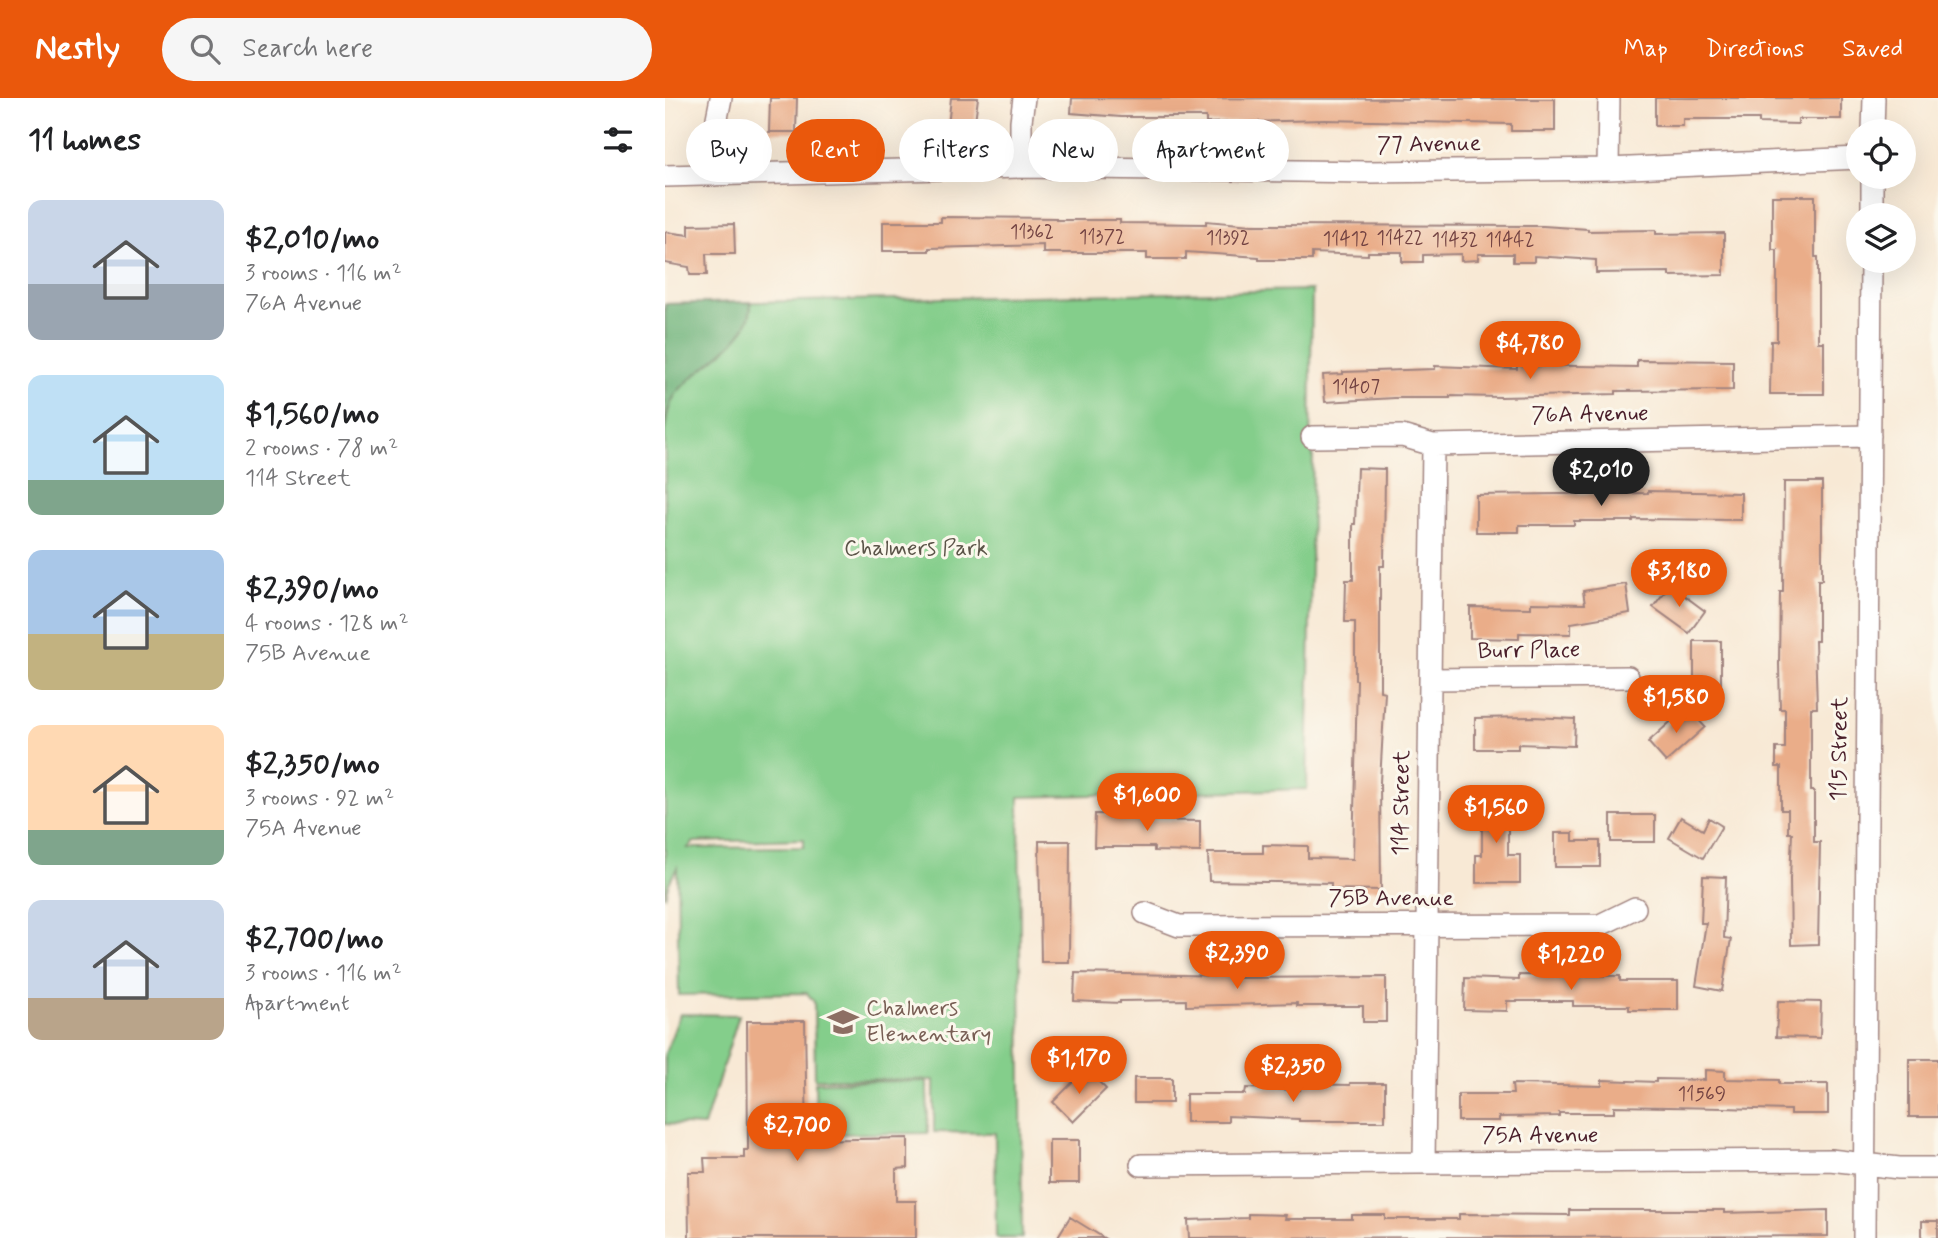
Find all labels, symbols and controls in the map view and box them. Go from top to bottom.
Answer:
search box [162,18,652,81]
text: Nestly [35,27,120,71]
icon: search [186,30,224,68]
text: Search here [242,32,373,66]
text: Map [1624,34,1668,65]
text: Directions [1706,34,1804,65]
text: Saved [1842,34,1903,65]
chip: Buy [686,119,772,182]
chip: Rent [786,119,885,182]
chip: Filters [899,119,1014,182]
chip: New [1028,119,1118,182]
chip: Apartment [1132,119,1289,182]
map controls [1846,119,1916,273]
button: locate [1846,119,1916,189]
text: 11 homes [28,121,141,160]
icon: filters [599,121,637,159]
street label: 77 Avenue [1377,129,1481,161]
button: layers [1846,203,1916,273]
text: $2,010/mo [245,220,379,259]
house number: 11362 [1010,220,1054,245]
house number: 11372 [1079,225,1125,250]
house number: 11392 [1206,226,1250,251]
house number: 11422 [1376,226,1424,251]
house number: 11412 [1323,227,1369,252]
icon: home [84,228,168,312]
house number: 11432 [1432,228,1478,253]
house number: 11442 [1486,228,1534,253]
text: 3 rooms · 116 m² [245,259,402,289]
text: 76A Avenue [245,289,362,319]
pin: $4,780 [1473,322,1587,381]
text: $4,780 [1496,329,1564,359]
house number: 11407 [1332,375,1380,400]
text: $1,560/mo [245,395,379,434]
street label: 76A Avenue [1531,399,1649,431]
icon: home [84,403,168,487]
text: 2 rooms · 78 m² [245,434,398,464]
pin: $2,010 [1544,448,1658,508]
text: $2,010 [1569,456,1633,486]
text: 114 Street [245,464,351,494]
park label: Chalmers Park [844,534,988,564]
pin: $3,180 [1622,550,1736,609]
text: $3,180 [1647,557,1711,587]
text: $2,390/mo [245,570,379,609]
icon: home [84,578,168,662]
text: 4 rooms · 128 m² [245,609,409,639]
street label: Burr Place [1477,635,1581,667]
text: 75B Avenue [245,639,371,669]
pin: $1,580 [1619,676,1733,735]
text: $1,580 [1643,683,1709,713]
street label: 115 Street [1824,696,1856,802]
text: $2,350/mo [245,745,380,784]
street label: 114 Street [1386,749,1418,856]
icon: home [84,753,168,837]
pin: $1,600 [1090,774,1204,833]
text: $1,600 [1113,781,1181,811]
text: 3 rooms · 92 m² [245,784,394,814]
pin: $1,560 [1439,786,1553,845]
text: $1,560 [1464,793,1528,823]
text: 75A Avenue [245,814,362,844]
street label: 75B Avenue [1328,884,1454,914]
text: $2,700/mo [245,920,384,959]
icon: home [84,928,168,1012]
pin: $2,390 [1180,932,1294,991]
pin: $1,220 [1514,932,1628,992]
text: $2,390 [1205,939,1269,969]
text: $1,220 [1537,940,1605,970]
text: 3 rooms · 116 m² [245,959,402,989]
text: Apartment [245,989,350,1019]
place label: Chalmers Elementary [866,994,991,1050]
school or university icon: Chalmers Elementary [826,1005,860,1039]
pin: $1,170 [1022,1037,1136,1096]
text: $1,170 [1047,1044,1111,1074]
pin: $2,350 [1236,1044,1350,1104]
text: $2,350 [1260,1052,1326,1082]
house number: 11569 [1678,1082,1726,1107]
pin: $2,700 [740,1104,854,1163]
text: $2,700 [763,1111,831,1141]
street label: 75A Avenue [1482,1121,1598,1151]

